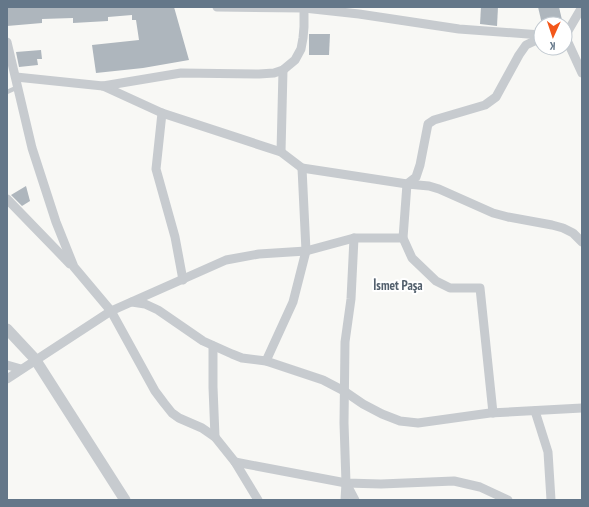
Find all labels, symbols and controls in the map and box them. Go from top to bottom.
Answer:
north arrow [533,16,573,56]
text: K [549,39,556,53]
district label: İsmet Paşa [373,277,423,294]

